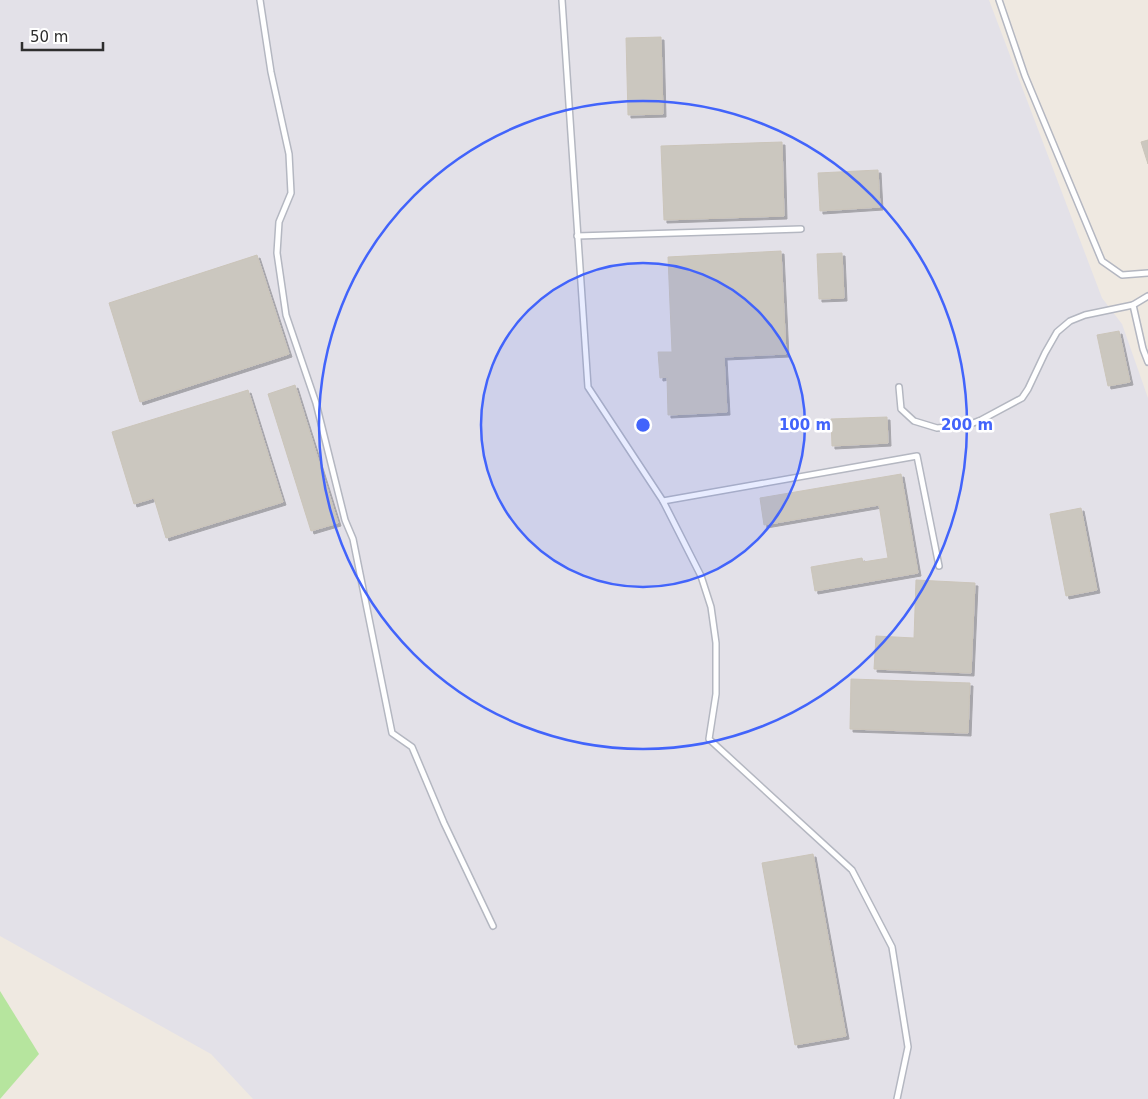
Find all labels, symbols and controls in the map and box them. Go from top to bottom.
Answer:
scale bar [22,20,104,52]
text: 50 m [30,28,68,46]
centre of rings [634,416,652,434]
text: 100 m [779,416,831,434]
text: 200 m [941,416,993,434]

